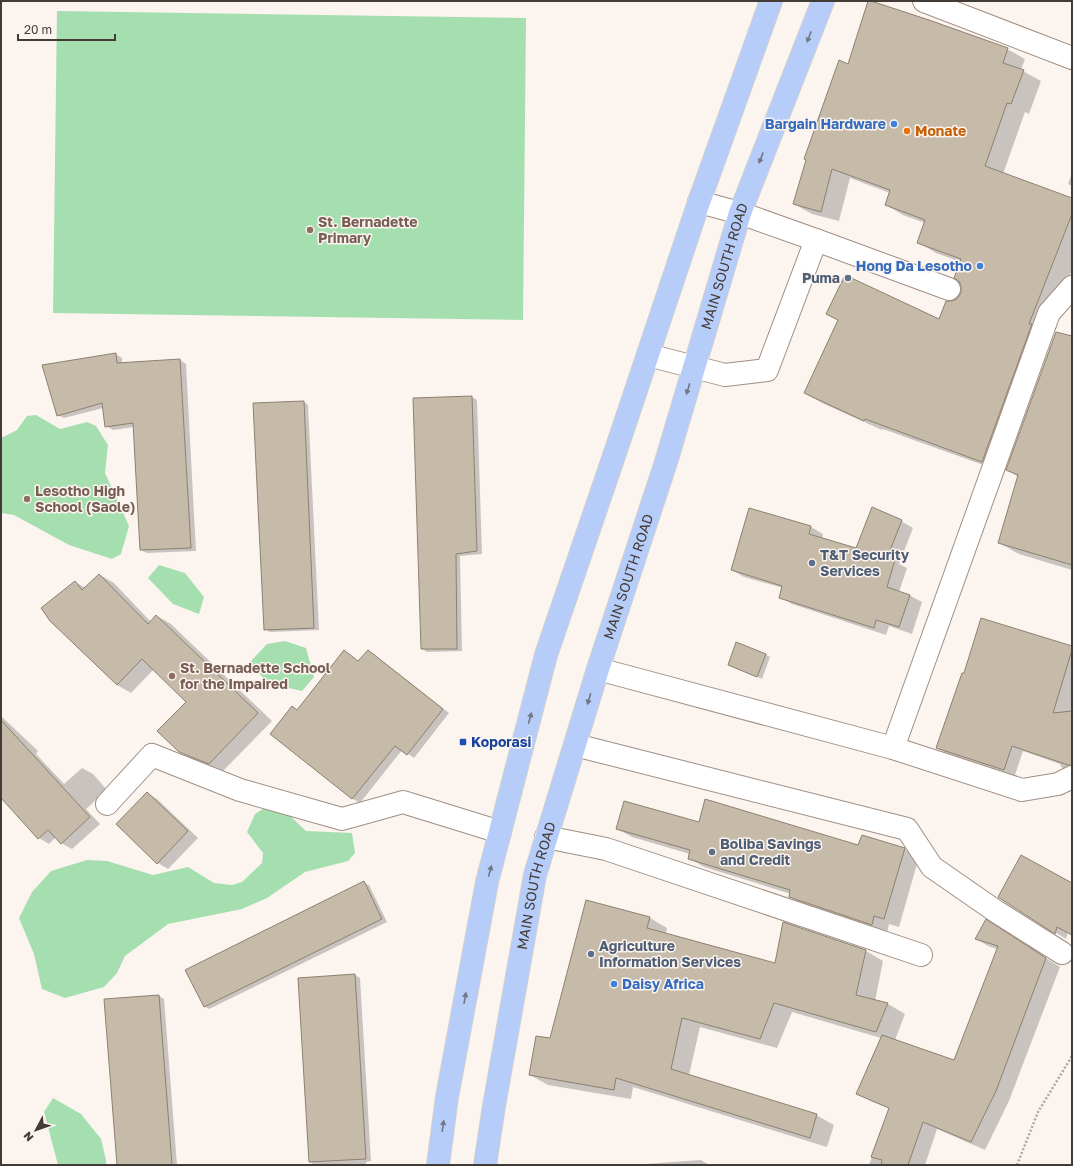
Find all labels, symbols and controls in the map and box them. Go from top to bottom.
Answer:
scale bar [18,16,115,42]
text: 20 m [24,22,52,37]
one-way arrow [805,32,811,44]
place label: Bargain Hardware [765,115,886,132]
marker: Bargain Hardware [889,119,899,129]
place label: Monate [915,122,966,139]
marker: Monate [902,126,912,136]
one-way arrow [758,153,764,165]
street label: MAIN SOUTH ROAD [697,200,751,331]
place label: St. Bernadette Primary [318,213,418,246]
marker: St. Bernadette Primary [305,225,315,235]
place label: Hong Da Lesotho [856,257,972,274]
marker: Hong Da Lesotho [975,261,985,271]
place label: Puma [802,269,840,286]
marker: Puma [843,273,853,283]
one-way arrow [685,383,691,395]
place label: Lesotho High School (Saole) [35,482,135,515]
marker: Lesotho High School (Saole) [22,494,32,504]
street label: MAIN SOUTH ROAD [599,511,656,641]
place label: T&T Security Services [820,546,910,579]
marker: T&T Security Services [807,558,817,568]
place label: St. Bernadette School for the Impaired [180,659,331,692]
marker: St. Bernadette School for the Impaired [167,671,177,681]
one-way arrow [586,694,592,706]
one-way arrow [527,711,533,724]
place label: Koporasi [471,733,531,750]
marker: Koporasi [458,737,468,747]
street label: MAIN SOUTH ROAD [513,819,559,951]
place label: Boliba Savings and Credit [720,835,822,868]
marker: Boliba Savings and Credit [707,847,717,857]
one-way arrow [487,864,493,876]
place label: Agriculture Information Services [599,937,741,970]
marker: Agriculture Information Services [586,949,596,959]
place label: Daisy Africa [622,975,704,992]
marker: Daisy Africa [609,979,619,989]
one-way arrow [463,992,469,1004]
north arrow [16,1110,56,1150]
one-way arrow [440,1120,446,1132]
text: N [20,1129,36,1144]

